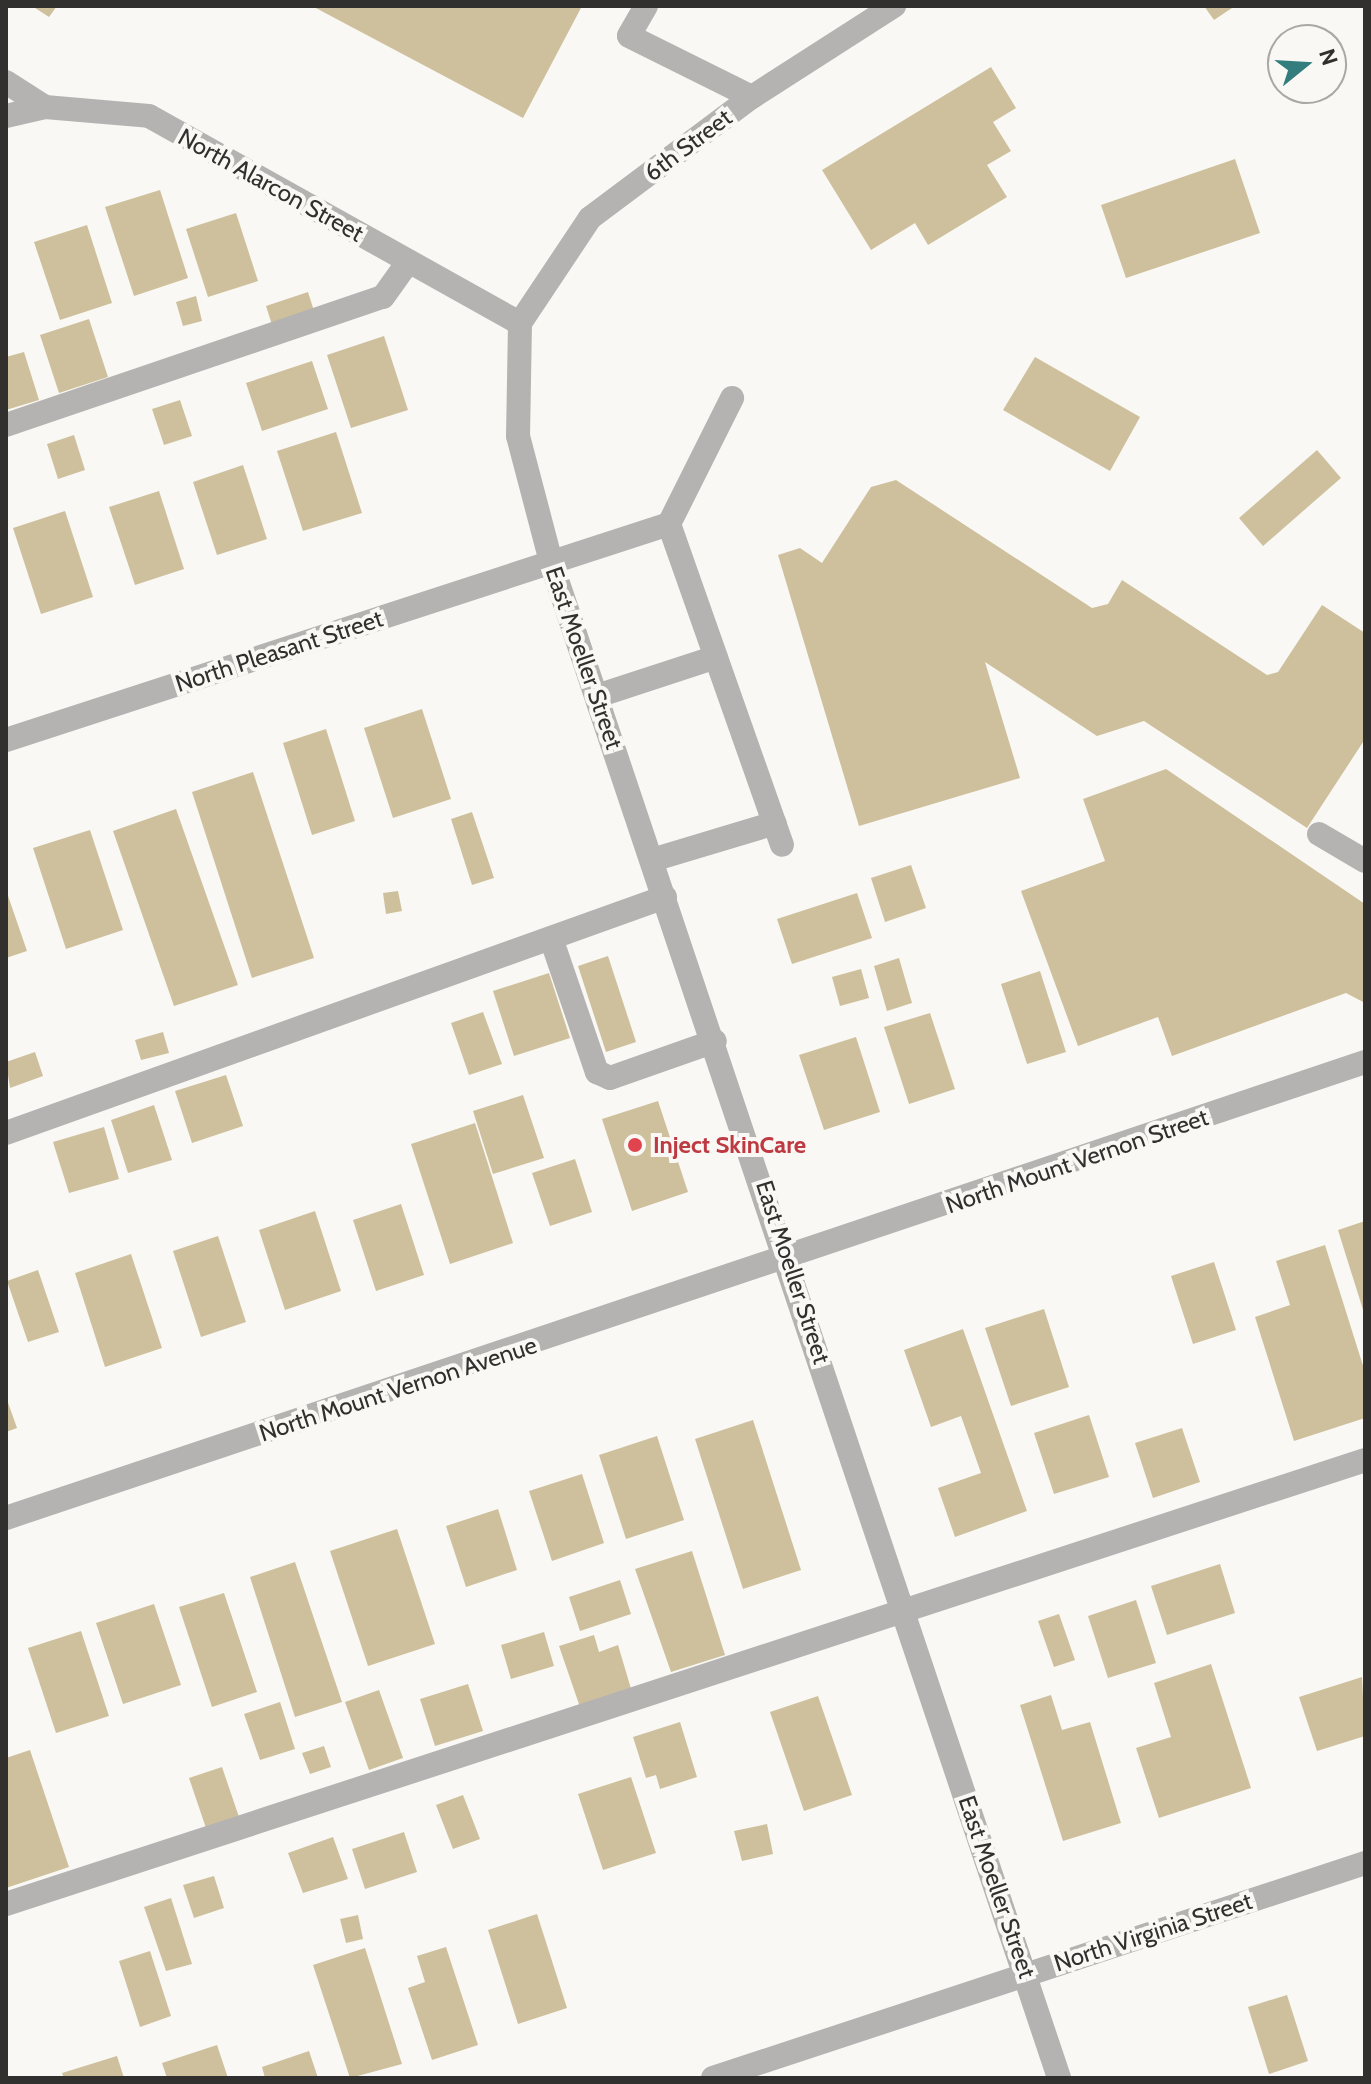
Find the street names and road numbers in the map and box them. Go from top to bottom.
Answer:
street label: 6th Street [639,103,737,187]
street label: North Alarcon Street [173,122,369,248]
street label: East Moeller Street [539,563,629,753]
street label: North Pleasant Street [172,604,386,698]
street label: North Mount Vernon Street [942,1103,1212,1219]
street label: East Moeller Street [750,1177,836,1367]
street label: North Mount Vernon Avenue [256,1330,540,1448]
street label: East Moeller Street [952,1792,1042,1982]
street label: North Virginia Street [1050,1886,1256,1978]

